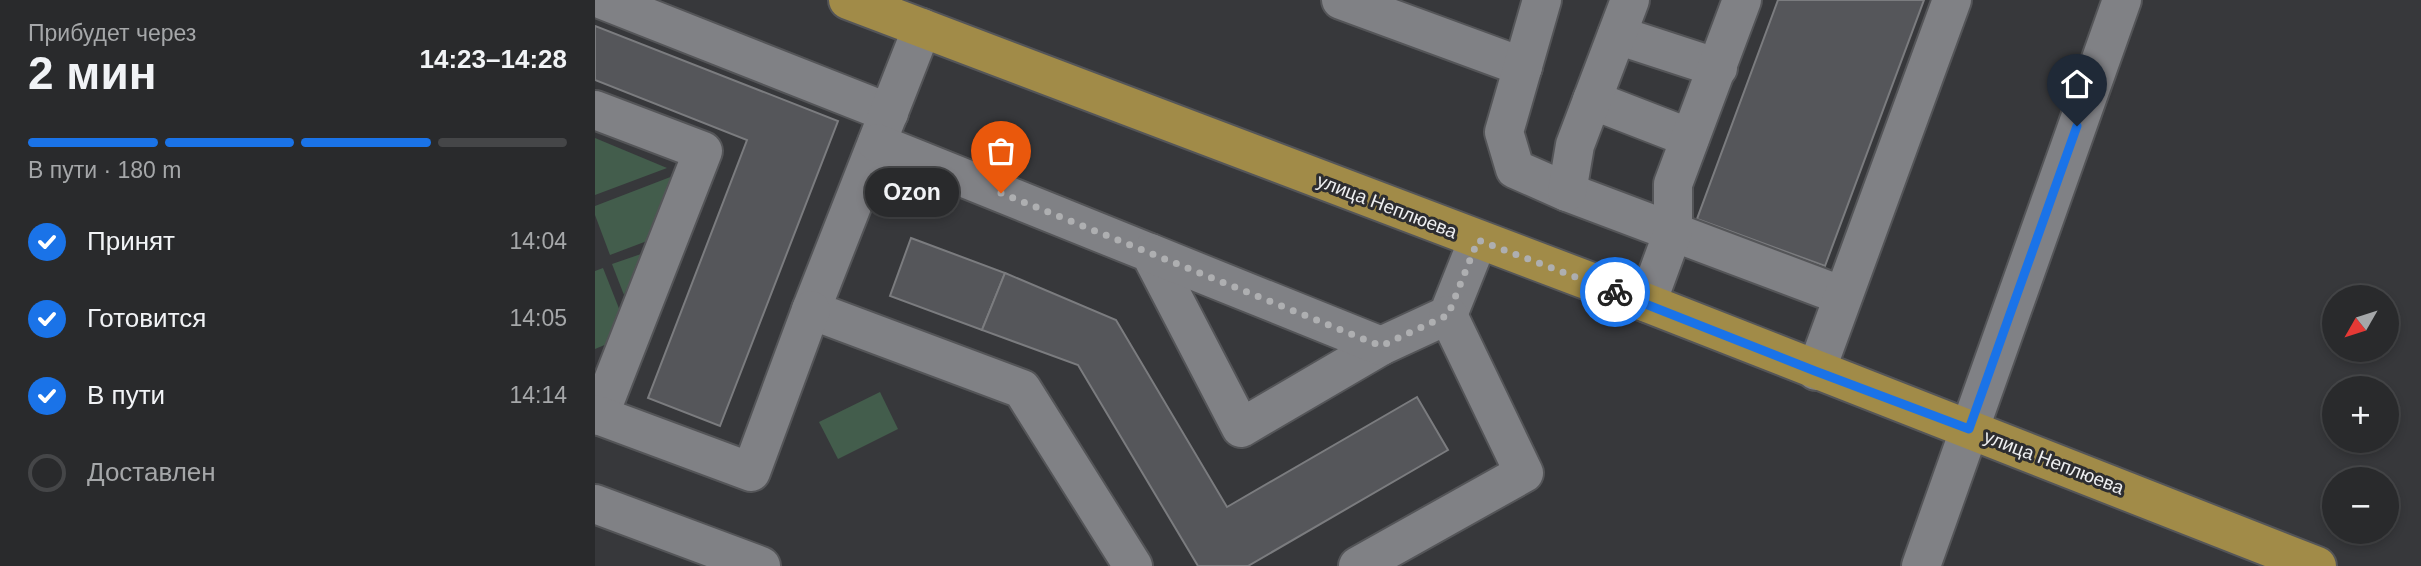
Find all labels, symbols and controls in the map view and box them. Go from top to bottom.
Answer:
text: Прибудет через [28,20,196,46]
text: 14:23–14:28 [420,44,567,74]
text: 2 мин [28,47,156,99]
pin [2047,54,2107,126]
icon: home [2058,65,2096,103]
pin [971,121,1031,193]
icon: bag [982,132,1020,170]
text: В пути · 180 m [28,157,181,183]
callout: Ozon [865,168,959,218]
street label: улица Неплюева [1314,170,1460,243]
text: Ozon [883,179,941,205]
icon: check [28,223,66,261]
text: Принят [87,226,175,256]
text: 14:04 [509,228,567,254]
courier [1580,257,1650,327]
icon: bike [1596,273,1634,311]
north arrow [2322,285,2399,362]
map controls [2322,285,2399,544]
icon: check [28,300,66,338]
text: Готовится [87,303,206,333]
text: 14:05 [509,305,567,331]
button: + [2322,376,2399,453]
icon: check [28,377,66,415]
text: В пути [87,380,165,410]
text: 14:14 [509,382,567,408]
street label: улица Неплюева [1981,426,2127,499]
text: Доставлен [87,457,216,487]
button: − [2322,467,2399,544]

